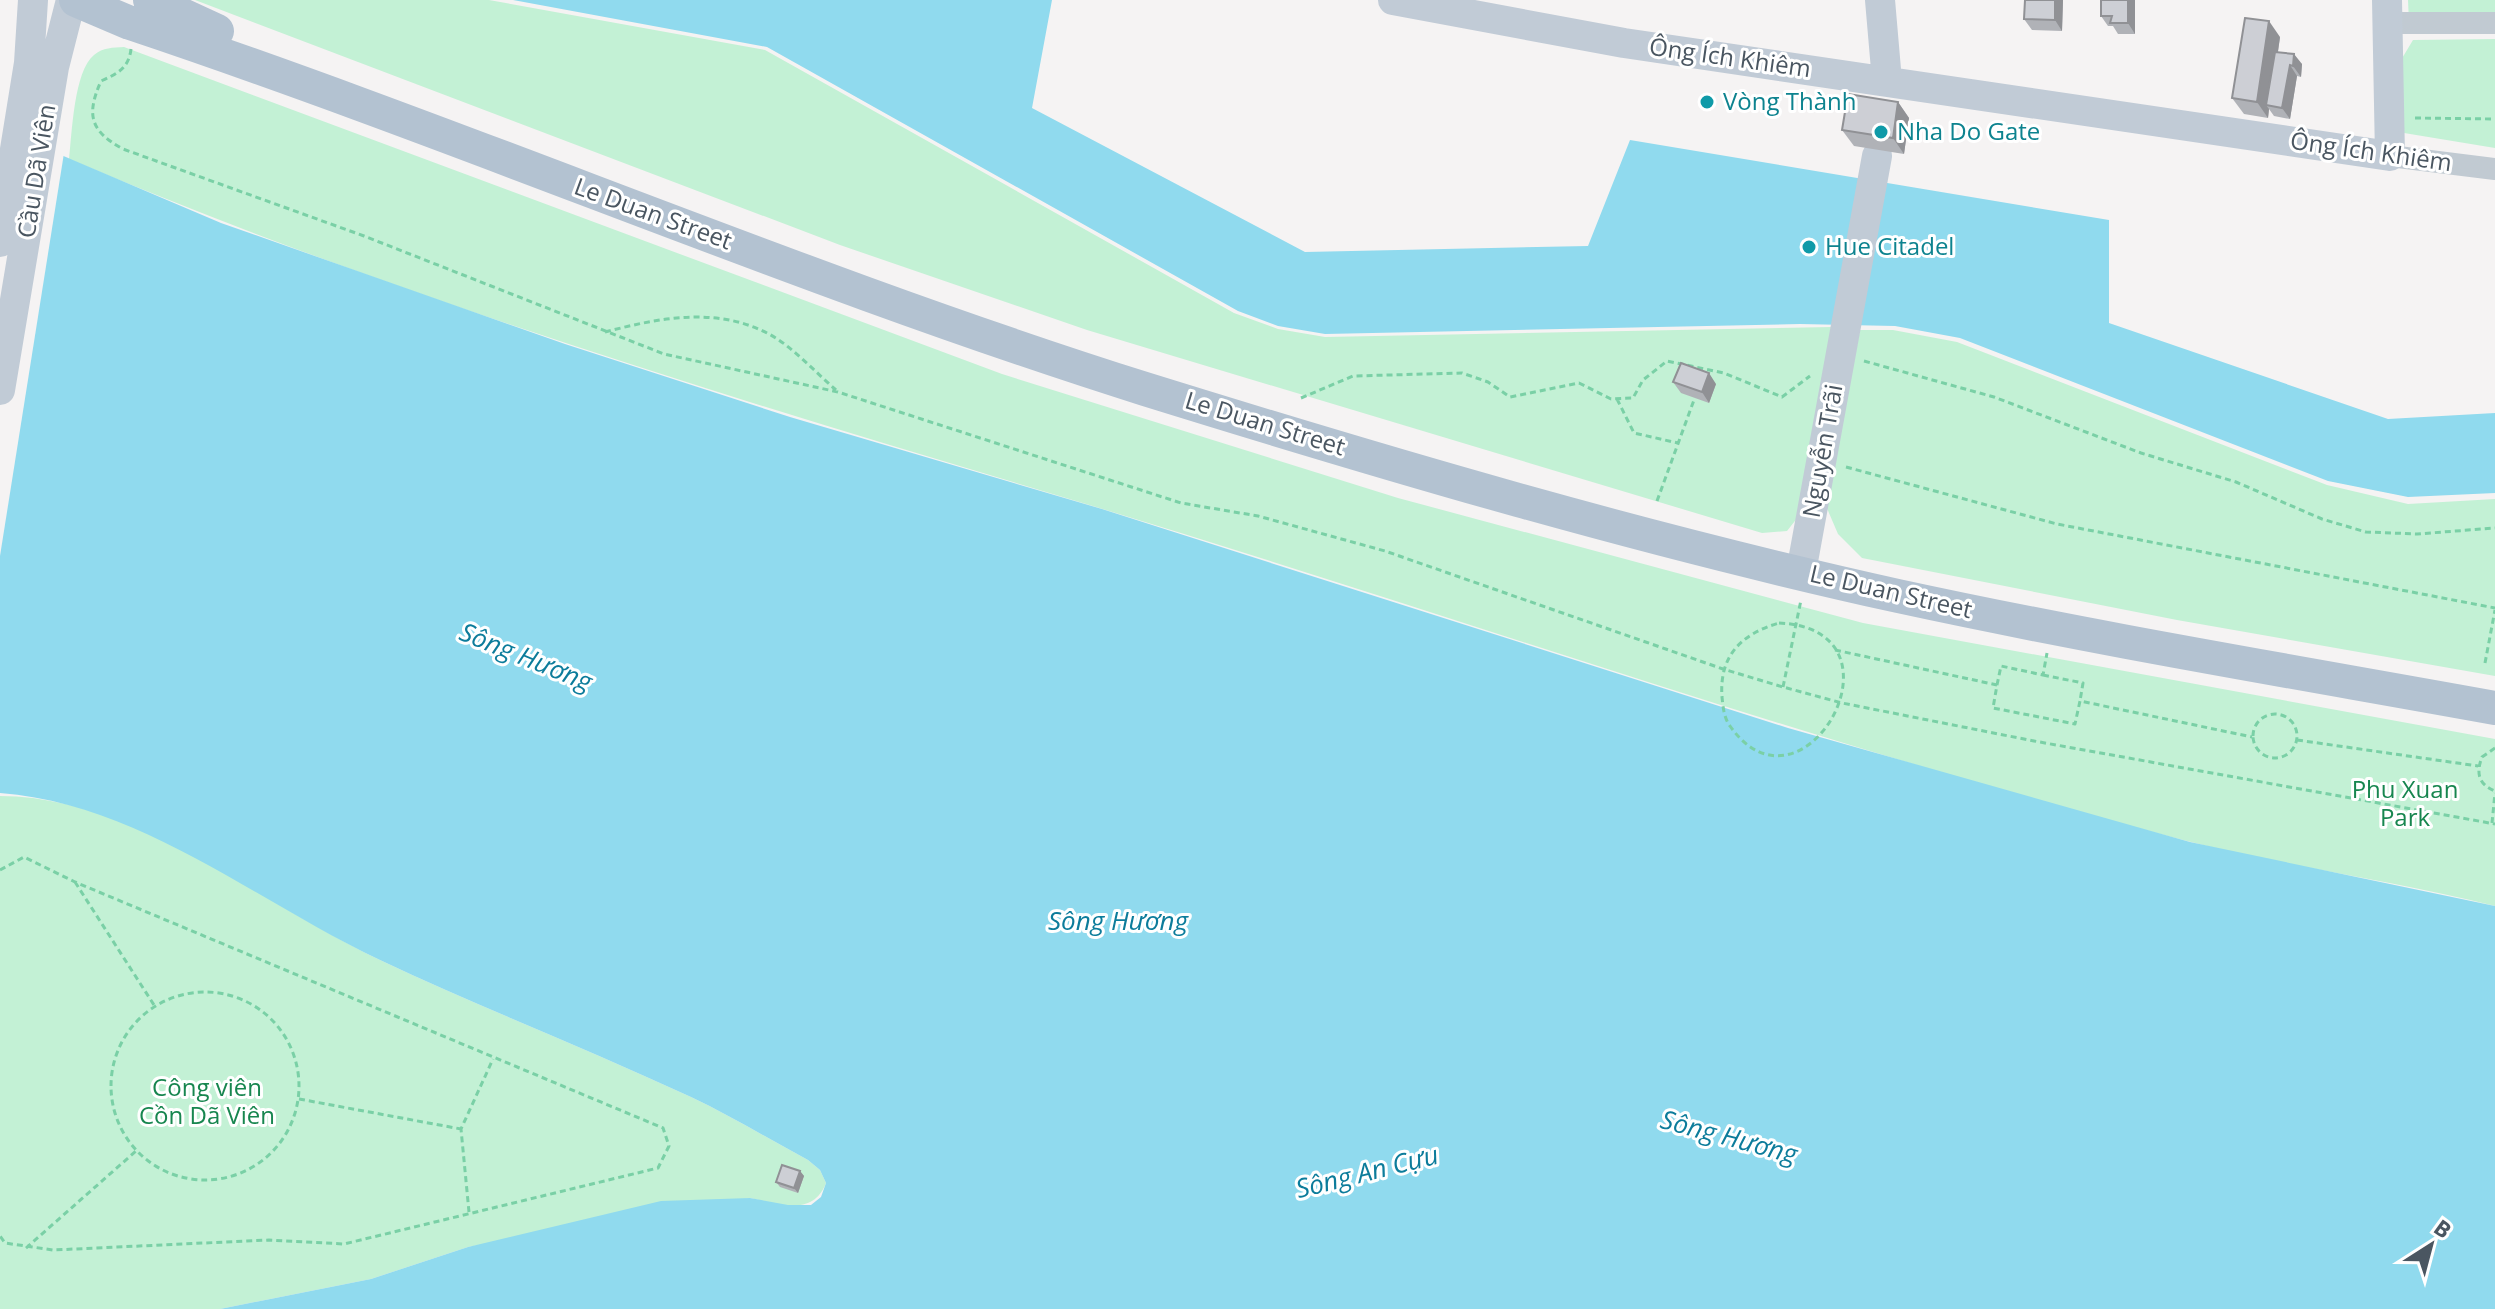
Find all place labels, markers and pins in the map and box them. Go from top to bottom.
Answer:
place label: Vòng Thành [1723,84,1856,117]
marker: Vòng Thành [1698,93,1716,111]
place label: Nha Do Gate [1897,114,2040,147]
marker: Nha Do Gate [1872,123,1890,141]
place label: Hue Citadel [1825,229,1954,262]
marker: Hue Citadel [1800,238,1818,256]

